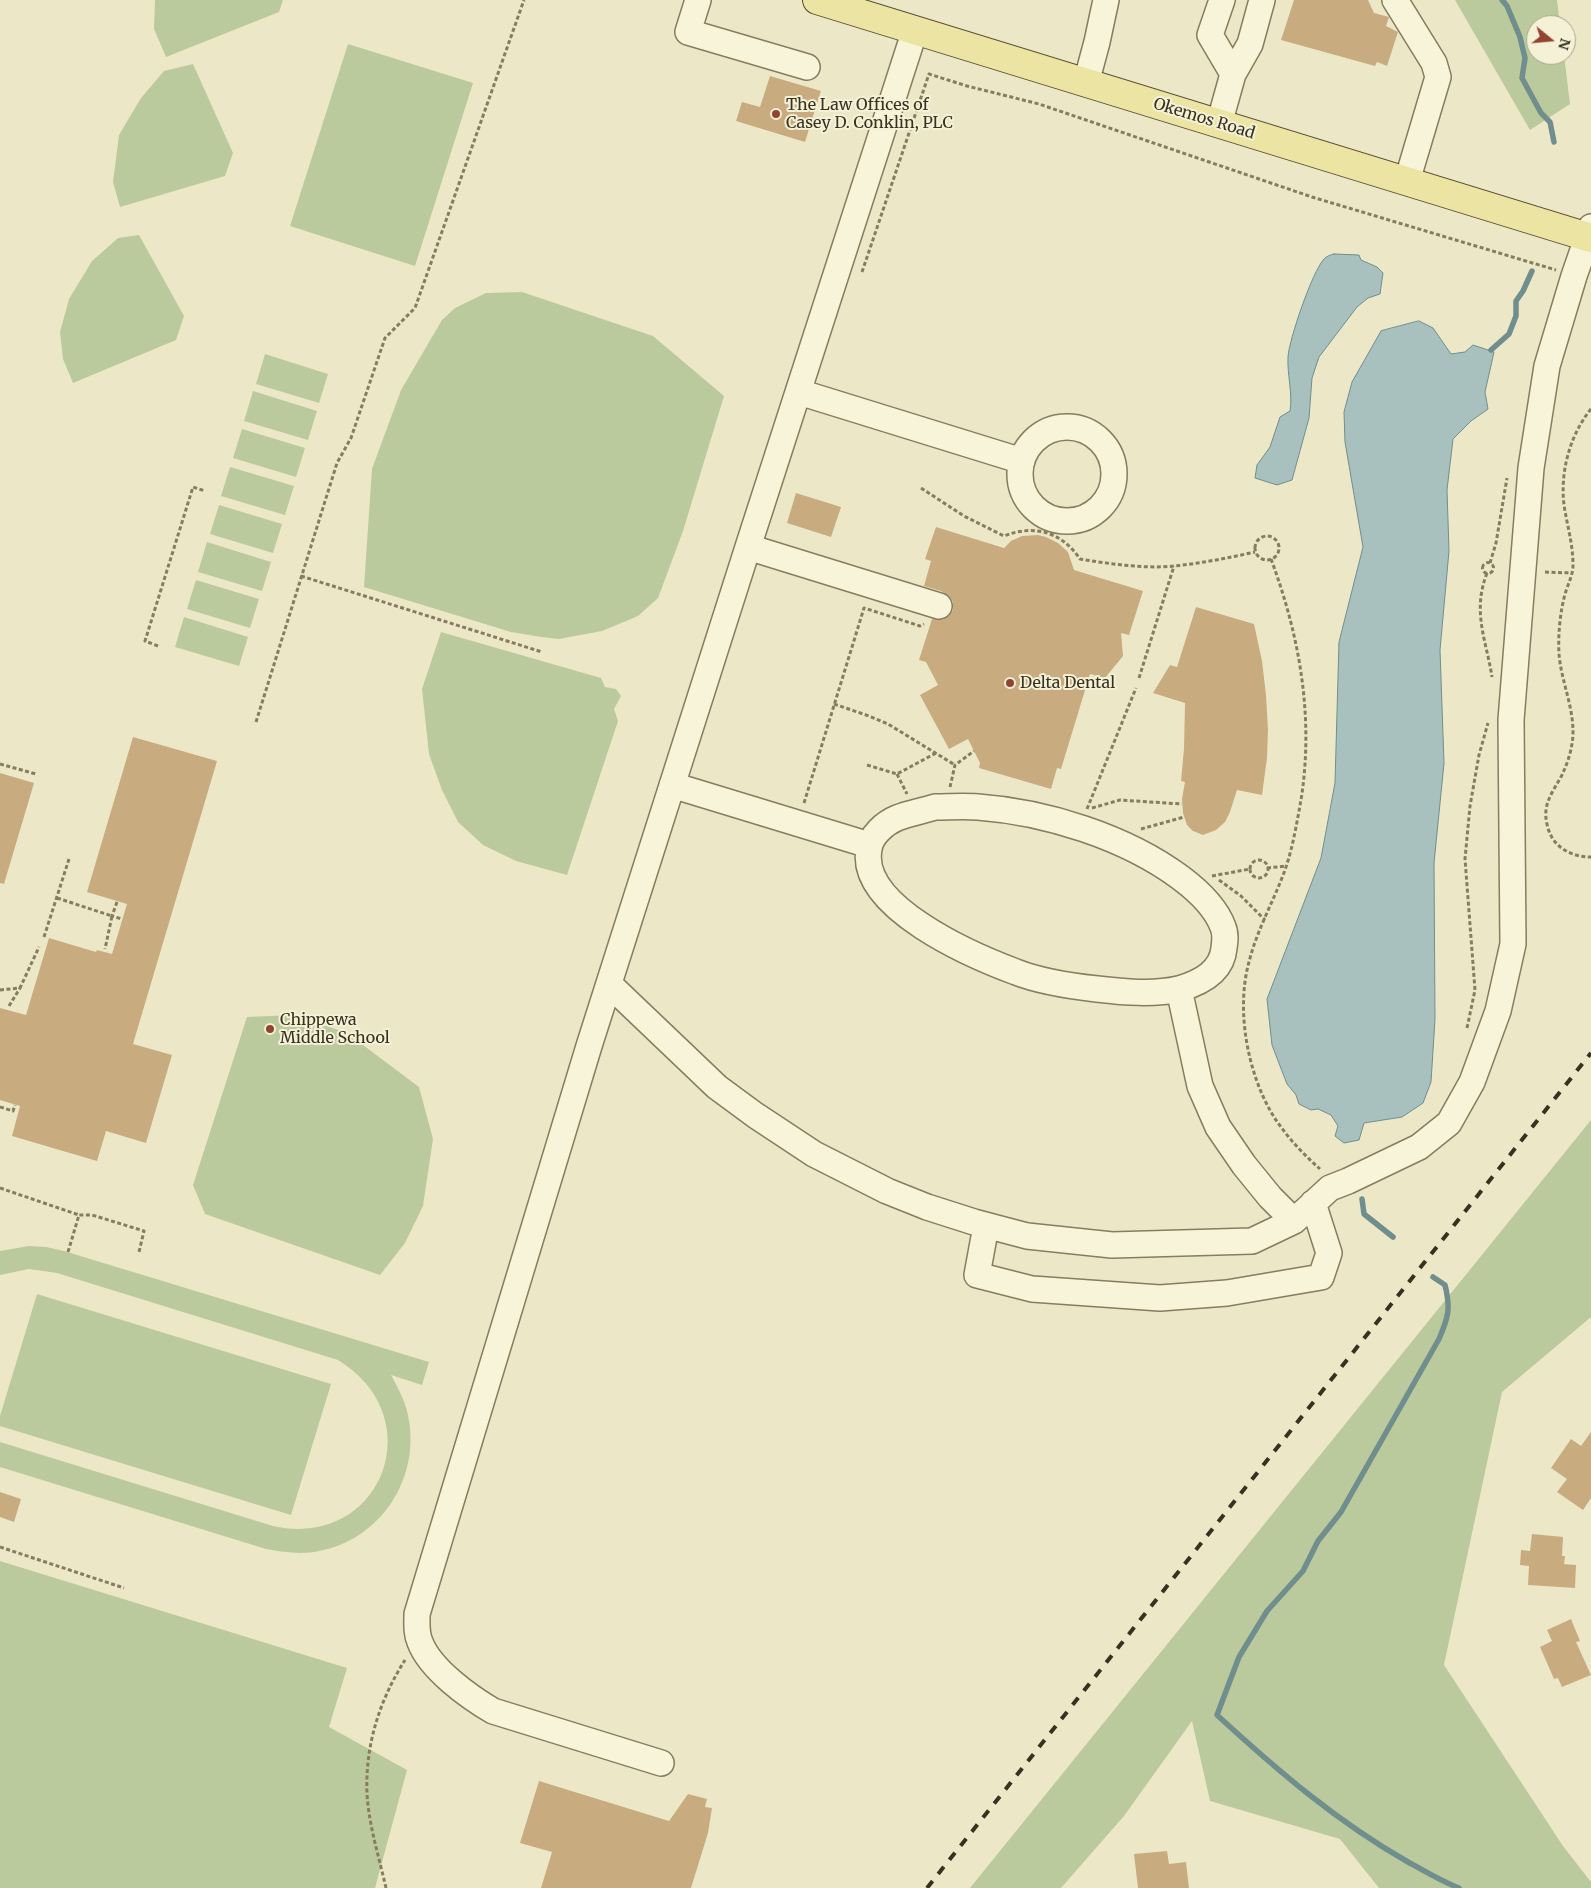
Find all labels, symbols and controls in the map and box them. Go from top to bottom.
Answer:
north arrow [1526,15,1576,65]
text: N [1554,36,1575,52]
street label: Okemos Road [1151,94,1257,144]
place label: The Law Offices of Casey D. Conklin, PLC [786,95,953,133]
marker: The Law Offices of Casey D. Conklin, PLC [770,108,782,120]
place label: Delta Dental [1020,673,1115,693]
marker: Delta Dental [1004,677,1016,689]
place label: Chippewa Middle School [280,1010,390,1048]
marker: Chippewa Middle School [264,1023,276,1035]

